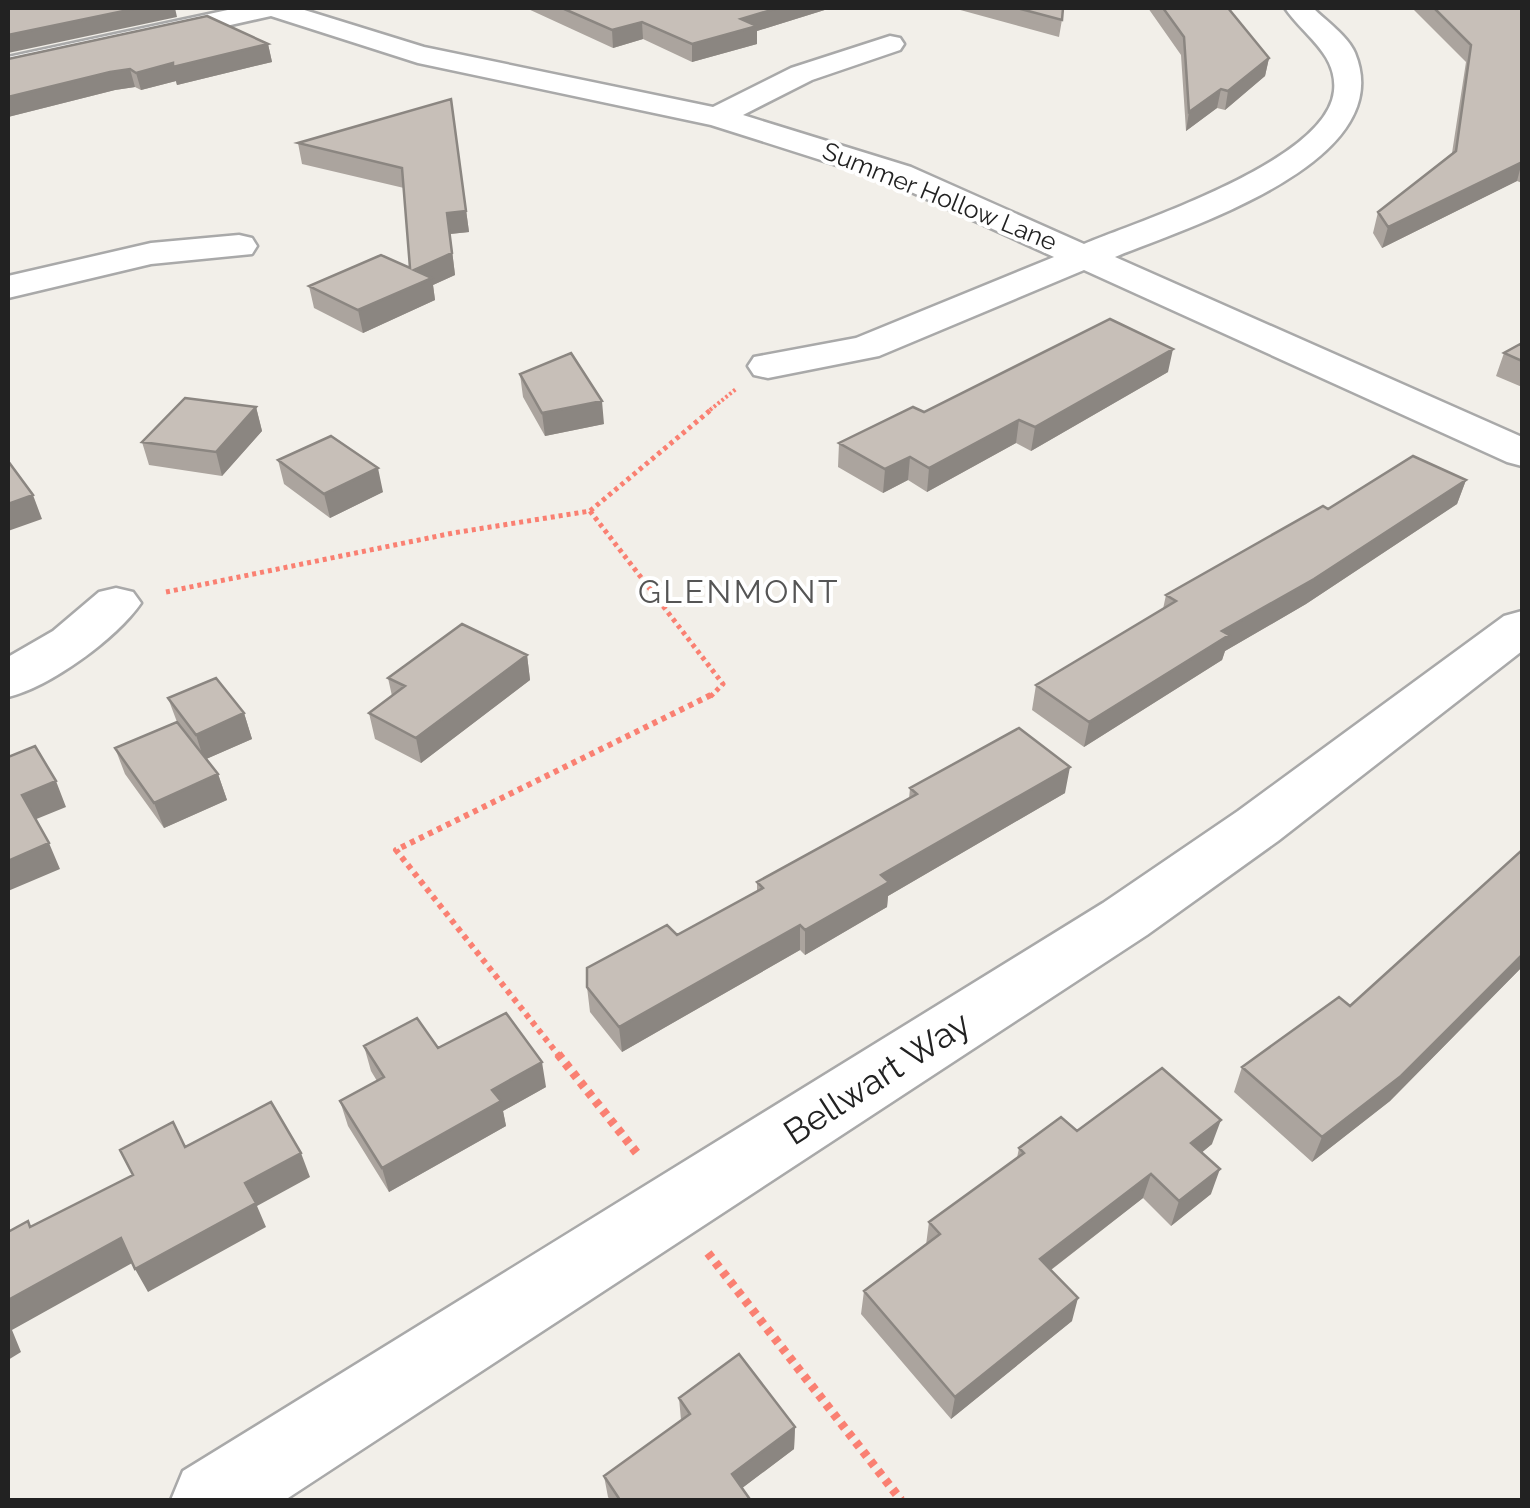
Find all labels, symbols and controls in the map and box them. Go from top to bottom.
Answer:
street label: Summer Hollow Lane [819,135,1061,257]
district label: GLENMONT [638,573,840,610]
street label: Bellwart Way [776,1002,977,1153]

